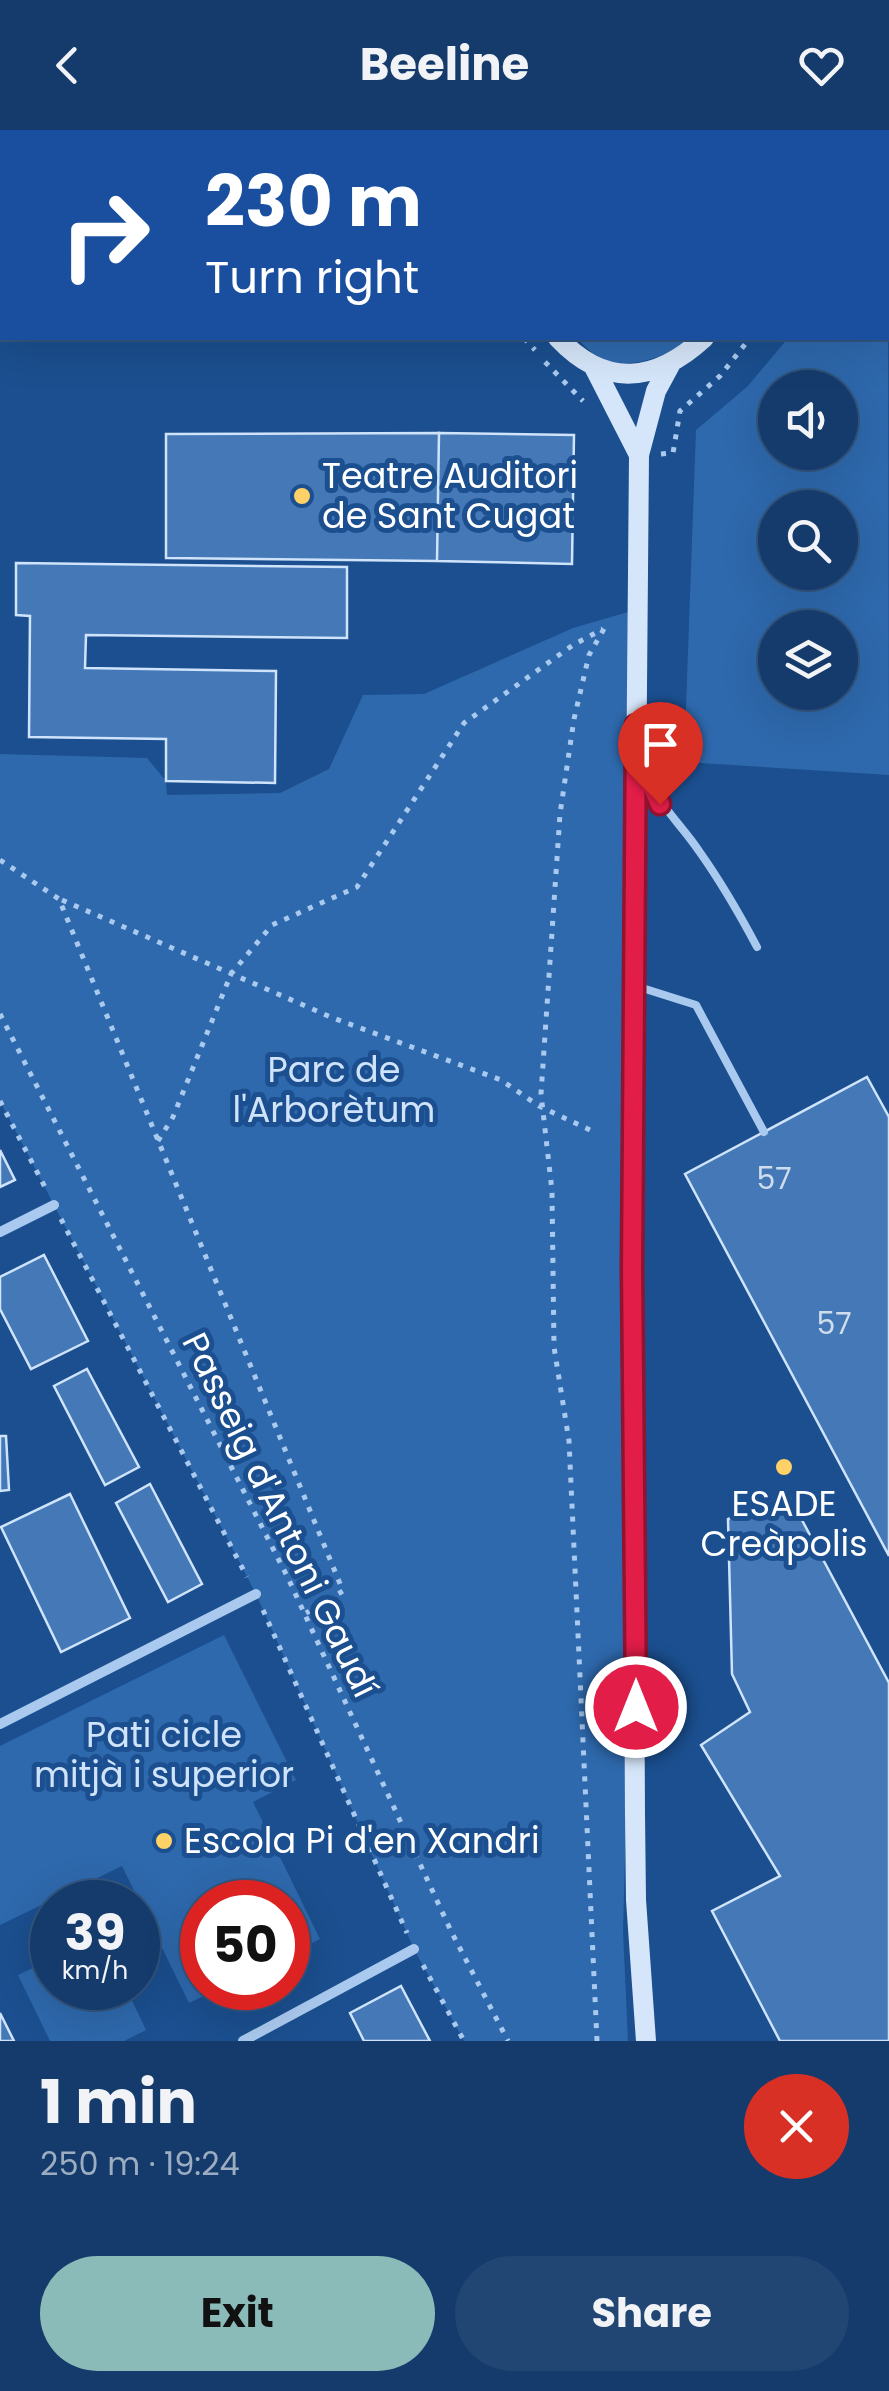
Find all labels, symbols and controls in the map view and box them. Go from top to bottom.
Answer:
text: Beeline [360,33,529,96]
icon: back [40,38,95,93]
icon: heart [794,38,849,93]
text: 230 m [205,152,422,251]
icon: right [40,170,170,300]
text: Turn right [205,246,419,309]
map controls [758,370,858,710]
button: sound [758,370,858,470]
place label: Teatre Auditori de Sant Cugat [322,451,578,540]
marker: Teatre Auditori de Sant Cugat [291,485,313,507]
button: search [758,490,858,590]
button: layers [758,610,858,710]
pin [618,702,703,805]
icon: arrive [633,717,688,772]
park label: Parc de l'Arborètum [233,1045,435,1134]
house number: 57 [756,1157,792,1200]
house number: 57 [816,1302,852,1345]
street label: Passeig d'Antoni Gaudí [171,1324,390,1705]
marker: ESADE Creàpolis [773,1456,795,1478]
place label: ESADE Creàpolis [701,1479,868,1568]
position arrow [584,1655,688,1759]
park label: Pati cicle mitjà i superior [34,1710,294,1799]
place label: Escola Pi d'en Xandri [184,1816,540,1865]
marker: Escola Pi d'en Xandri [153,1830,175,1852]
speed limit sign: 50 [180,1880,310,2010]
text: 39 [65,1897,126,1968]
text: km/h [62,1953,128,1988]
text: 1 min [40,2060,197,2144]
button: close [744,2074,849,2179]
text: 250 m · 19:24 [40,2141,240,2186]
button: Exit [40,2256,435,2371]
button: Share [455,2256,849,2371]

